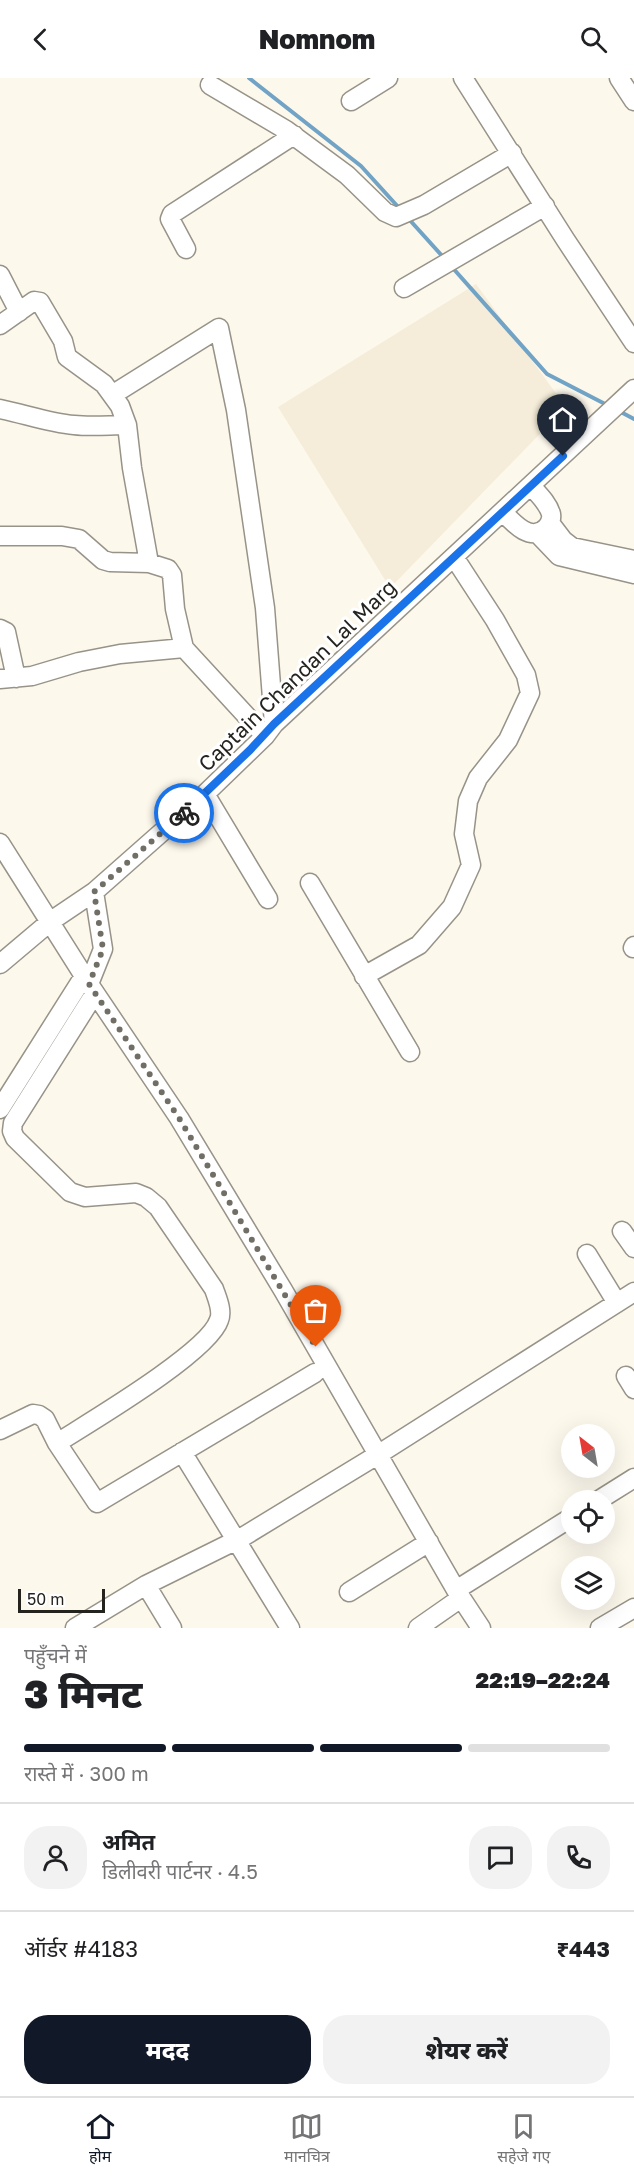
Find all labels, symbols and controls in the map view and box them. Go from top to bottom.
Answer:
icon: back [24,23,57,56]
text: Nomnom [259,23,375,55]
icon: search [577,23,610,56]
pin [537,394,588,456]
icon: home [546,403,579,436]
street label: Captain Chandan Lal Marg [193,574,401,776]
courier [154,783,214,843]
icon: bike [168,797,201,830]
pin [290,1285,341,1347]
icon: bag [299,1294,332,1327]
north arrow [561,1424,615,1478]
map controls [561,1424,615,1610]
button: locate [561,1490,615,1544]
button: layers [561,1556,615,1610]
scale bar [18,1586,105,1614]
text: 50 m [27,1589,64,1609]
text: पहुँचने में [24,1643,87,1667]
text: 22:19–22:24 [476,1666,610,1693]
text: 3 मिनट [24,1670,142,1717]
text: रास्ते में · 300 m [24,1761,149,1785]
button: person [24,1826,87,1889]
button: chat [469,1826,532,1889]
button: phone [547,1826,610,1889]
text: अमित [102,1828,155,1855]
text: डिलीवरी पार्टनर · 4.5 [102,1859,258,1883]
text: ऑर्डर #4183 [24,1935,138,1962]
text: ₹443 [556,1935,610,1962]
button: मदद [24,2015,311,2084]
button: शेयर करें [323,2015,610,2084]
tab: होम [84,2110,117,2169]
tab: मानचित्र [284,2110,330,2169]
tab: सहेजे गए [497,2110,550,2169]

